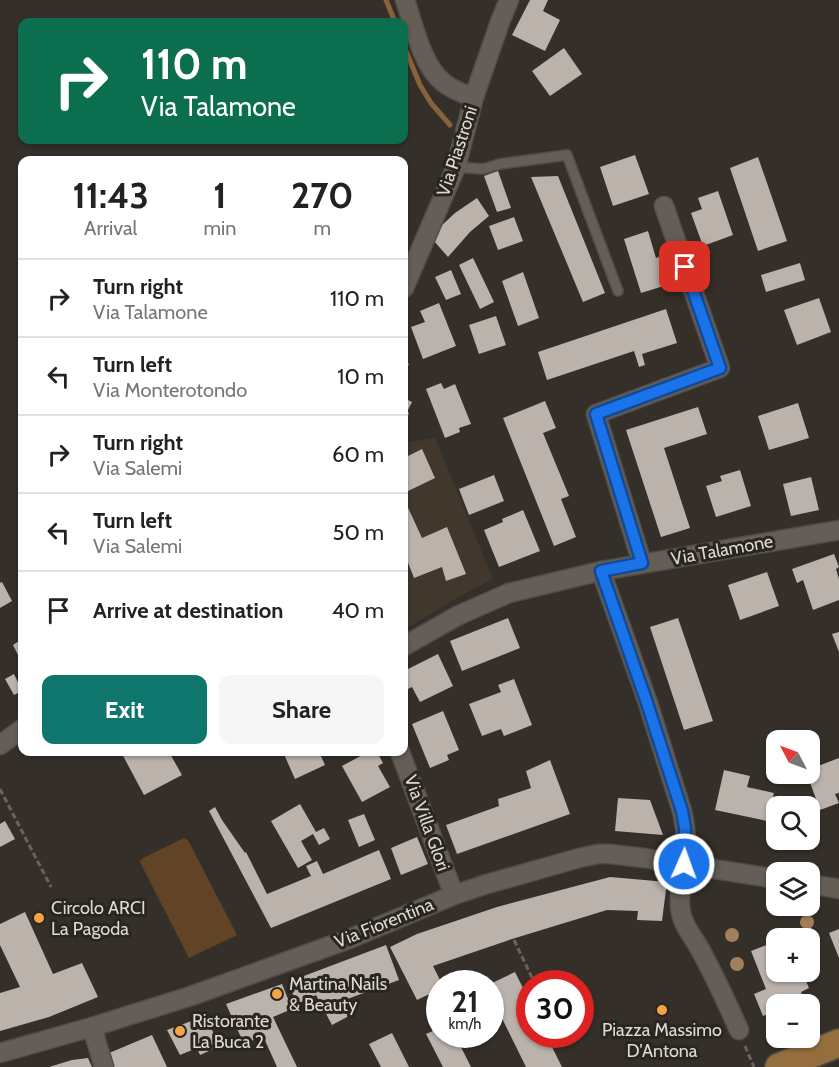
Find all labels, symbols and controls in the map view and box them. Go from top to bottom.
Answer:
text: 110 m [141,38,248,90]
icon: right [42,42,120,120]
text: Via Talamone [141,90,296,123]
street label: Via Piastroni [432,103,482,199]
text: 11:43 [73,173,149,217]
text: 1 [213,173,227,217]
text: 270 [291,173,353,217]
text: Arrival [84,216,137,240]
text: min [203,216,236,240]
text: m [313,216,331,240]
pin [659,241,710,292]
icon: arrive [668,250,701,283]
text: Turn right [93,273,183,300]
icon: right [42,282,75,315]
text: 110 m [330,285,384,312]
text: Via Talamone [93,300,208,324]
text: Turn left [93,351,172,378]
icon: left [42,360,75,393]
text: 10 m [337,363,384,390]
text: Via Monterotondo [93,378,247,402]
text: Turn right [93,429,183,456]
icon: right [42,438,75,471]
text: 60 m [332,441,384,468]
text: Via Salemi [93,456,182,480]
text: Turn left [93,507,172,534]
icon: left [42,516,75,549]
text: 50 m [332,519,384,546]
street label: Via Talamone [669,530,775,570]
text: Via Salemi [93,534,182,558]
icon: arrive [42,594,75,627]
text: Arrive at destination [93,597,283,624]
text: 40 m [332,597,384,624]
button: Exit [42,675,207,744]
button: Share [219,675,384,744]
north arrow [766,730,820,784]
map controls [766,730,820,1048]
street label: Via Villa Glori [399,772,455,874]
button: search [766,796,820,850]
position arrow [652,832,716,896]
button: layers [766,862,820,916]
street label: Via Fiorentina [331,893,437,953]
place label: Circolo ARCI La Pagoda [51,897,146,940]
marker: Circolo ARCI La Pagoda [32,911,46,925]
button: + [766,928,820,982]
speed limit sign: 30 [516,970,594,1048]
place label: Martina Nails & Beauty [289,973,387,1016]
text: 21 [452,983,478,1020]
marker: Martina Nails & Beauty [270,987,284,1001]
button: − [766,994,820,1048]
marker: Piazza Massimo D'Antona [655,1003,669,1017]
place label: Ristorante La Buca 2 [192,1010,269,1053]
text: km/h [449,1015,481,1033]
place label: Piazza Massimo D'Antona [602,1019,722,1062]
marker: Ristorante La Buca 2 [173,1024,187,1038]

